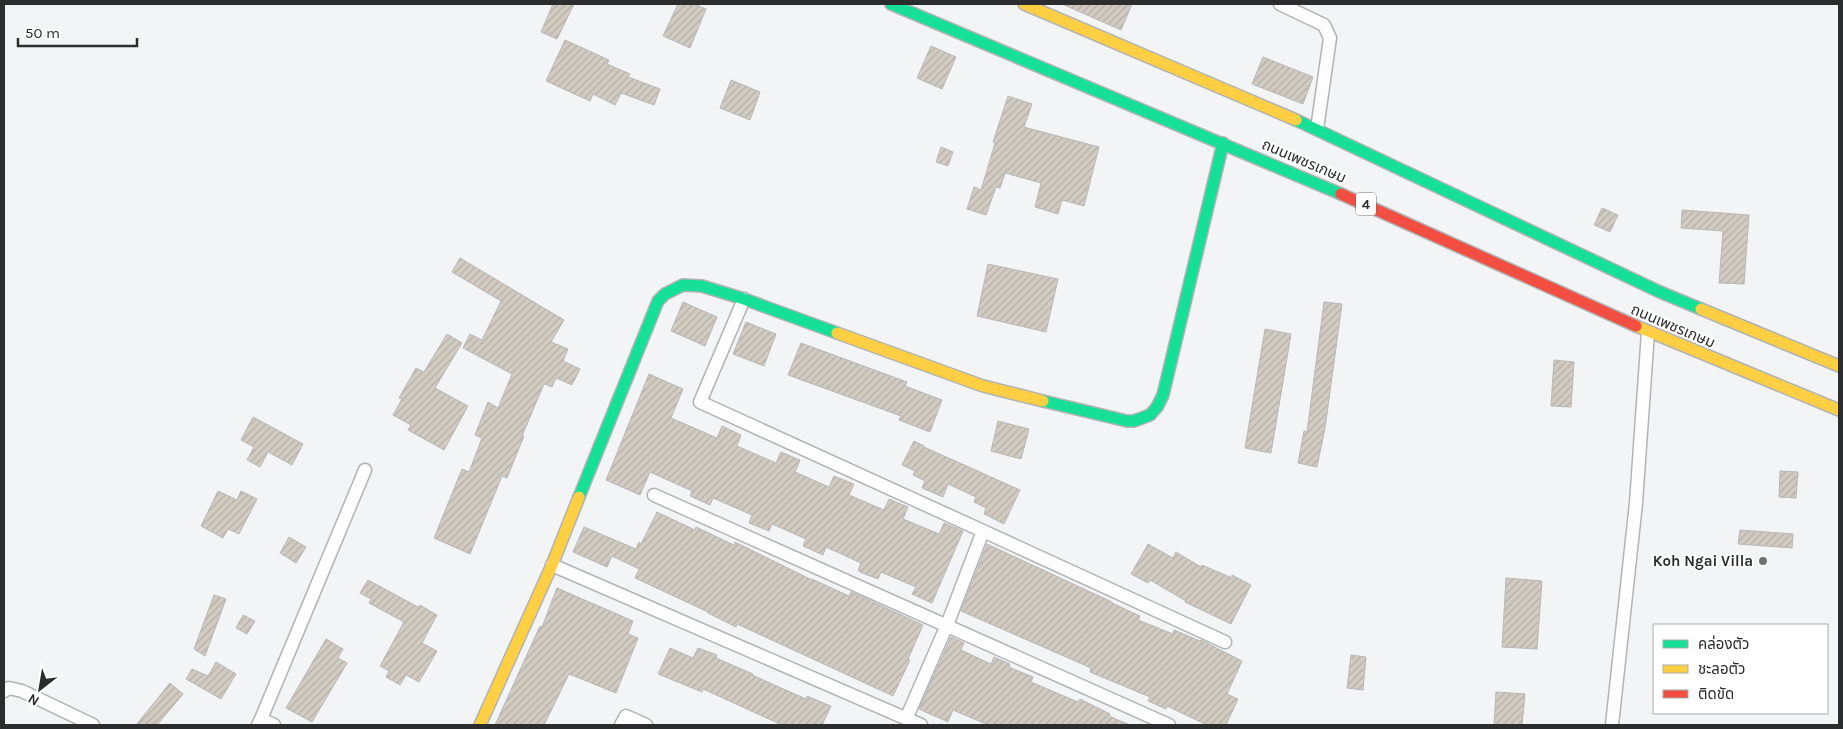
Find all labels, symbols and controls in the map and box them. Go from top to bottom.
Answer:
scale bar [18,15,136,47]
text: 50 m [25,24,60,42]
street label: ถนนเพชรเกษม [1259,135,1349,187]
road number: 4 [1356,192,1376,215]
street label: ถนนเพชรเกษม [1628,300,1718,352]
place label: Koh Ngai Villa [1653,552,1753,570]
marker: Koh Ngai Villa [1757,555,1769,567]
legend [1653,624,1828,714]
text: คล่องตัว [1698,635,1749,653]
text: ชะลอตัว [1698,660,1745,678]
north arrow [15,664,65,714]
text: ติดขัด [1698,685,1734,703]
text: N [25,690,42,710]

